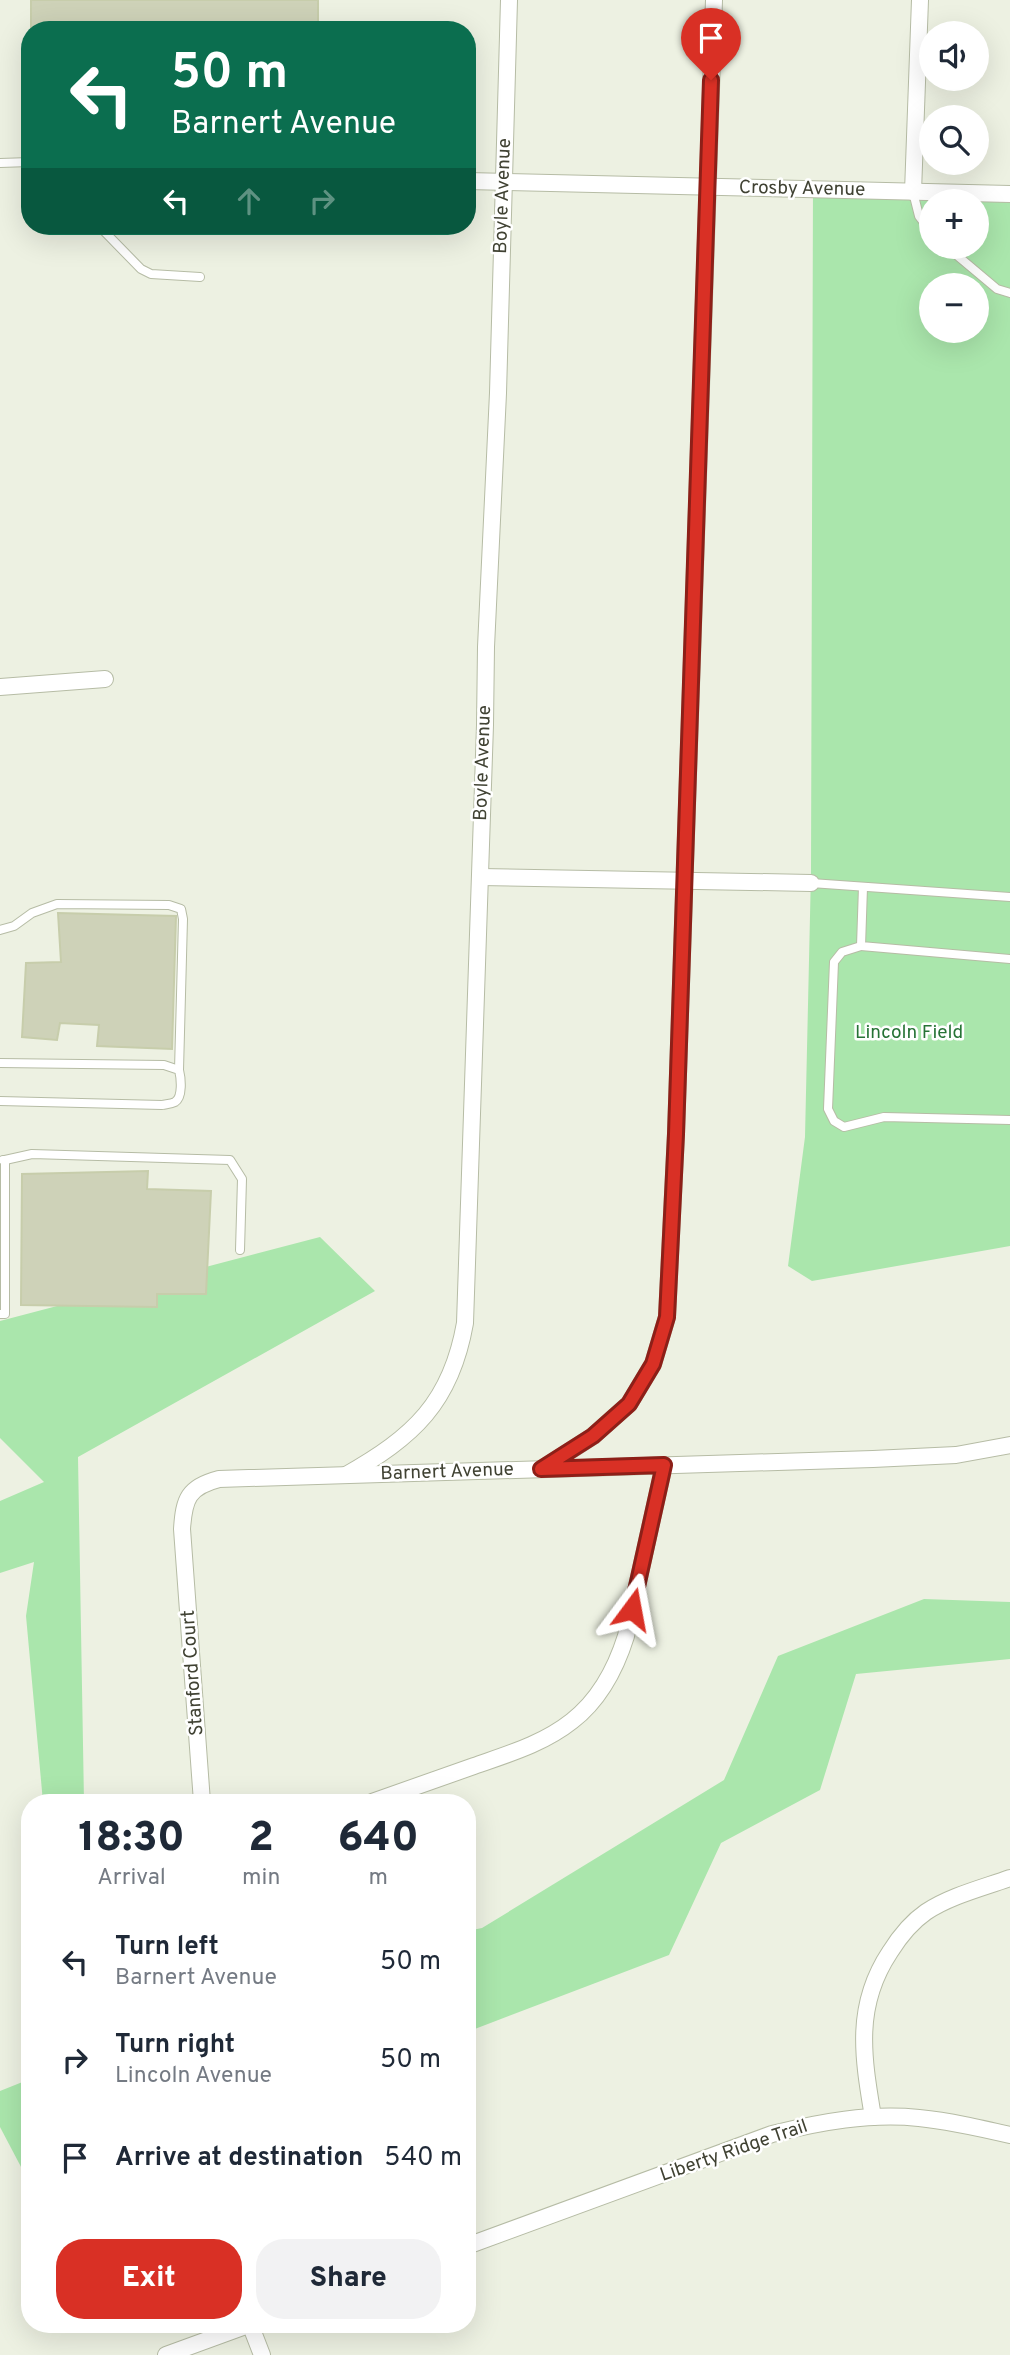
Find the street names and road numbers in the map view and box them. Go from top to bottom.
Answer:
street label: Boyle Avenue [489,138,517,254]
street label: Crosby Avenue [739,176,865,202]
street label: Boyle Avenue [469,705,497,821]
street label: Barnert Avenue [380,1458,514,1486]
street label: Stanford Court [177,1609,209,1737]
street label: Liberty Ridge Trail [657,2114,811,2188]

